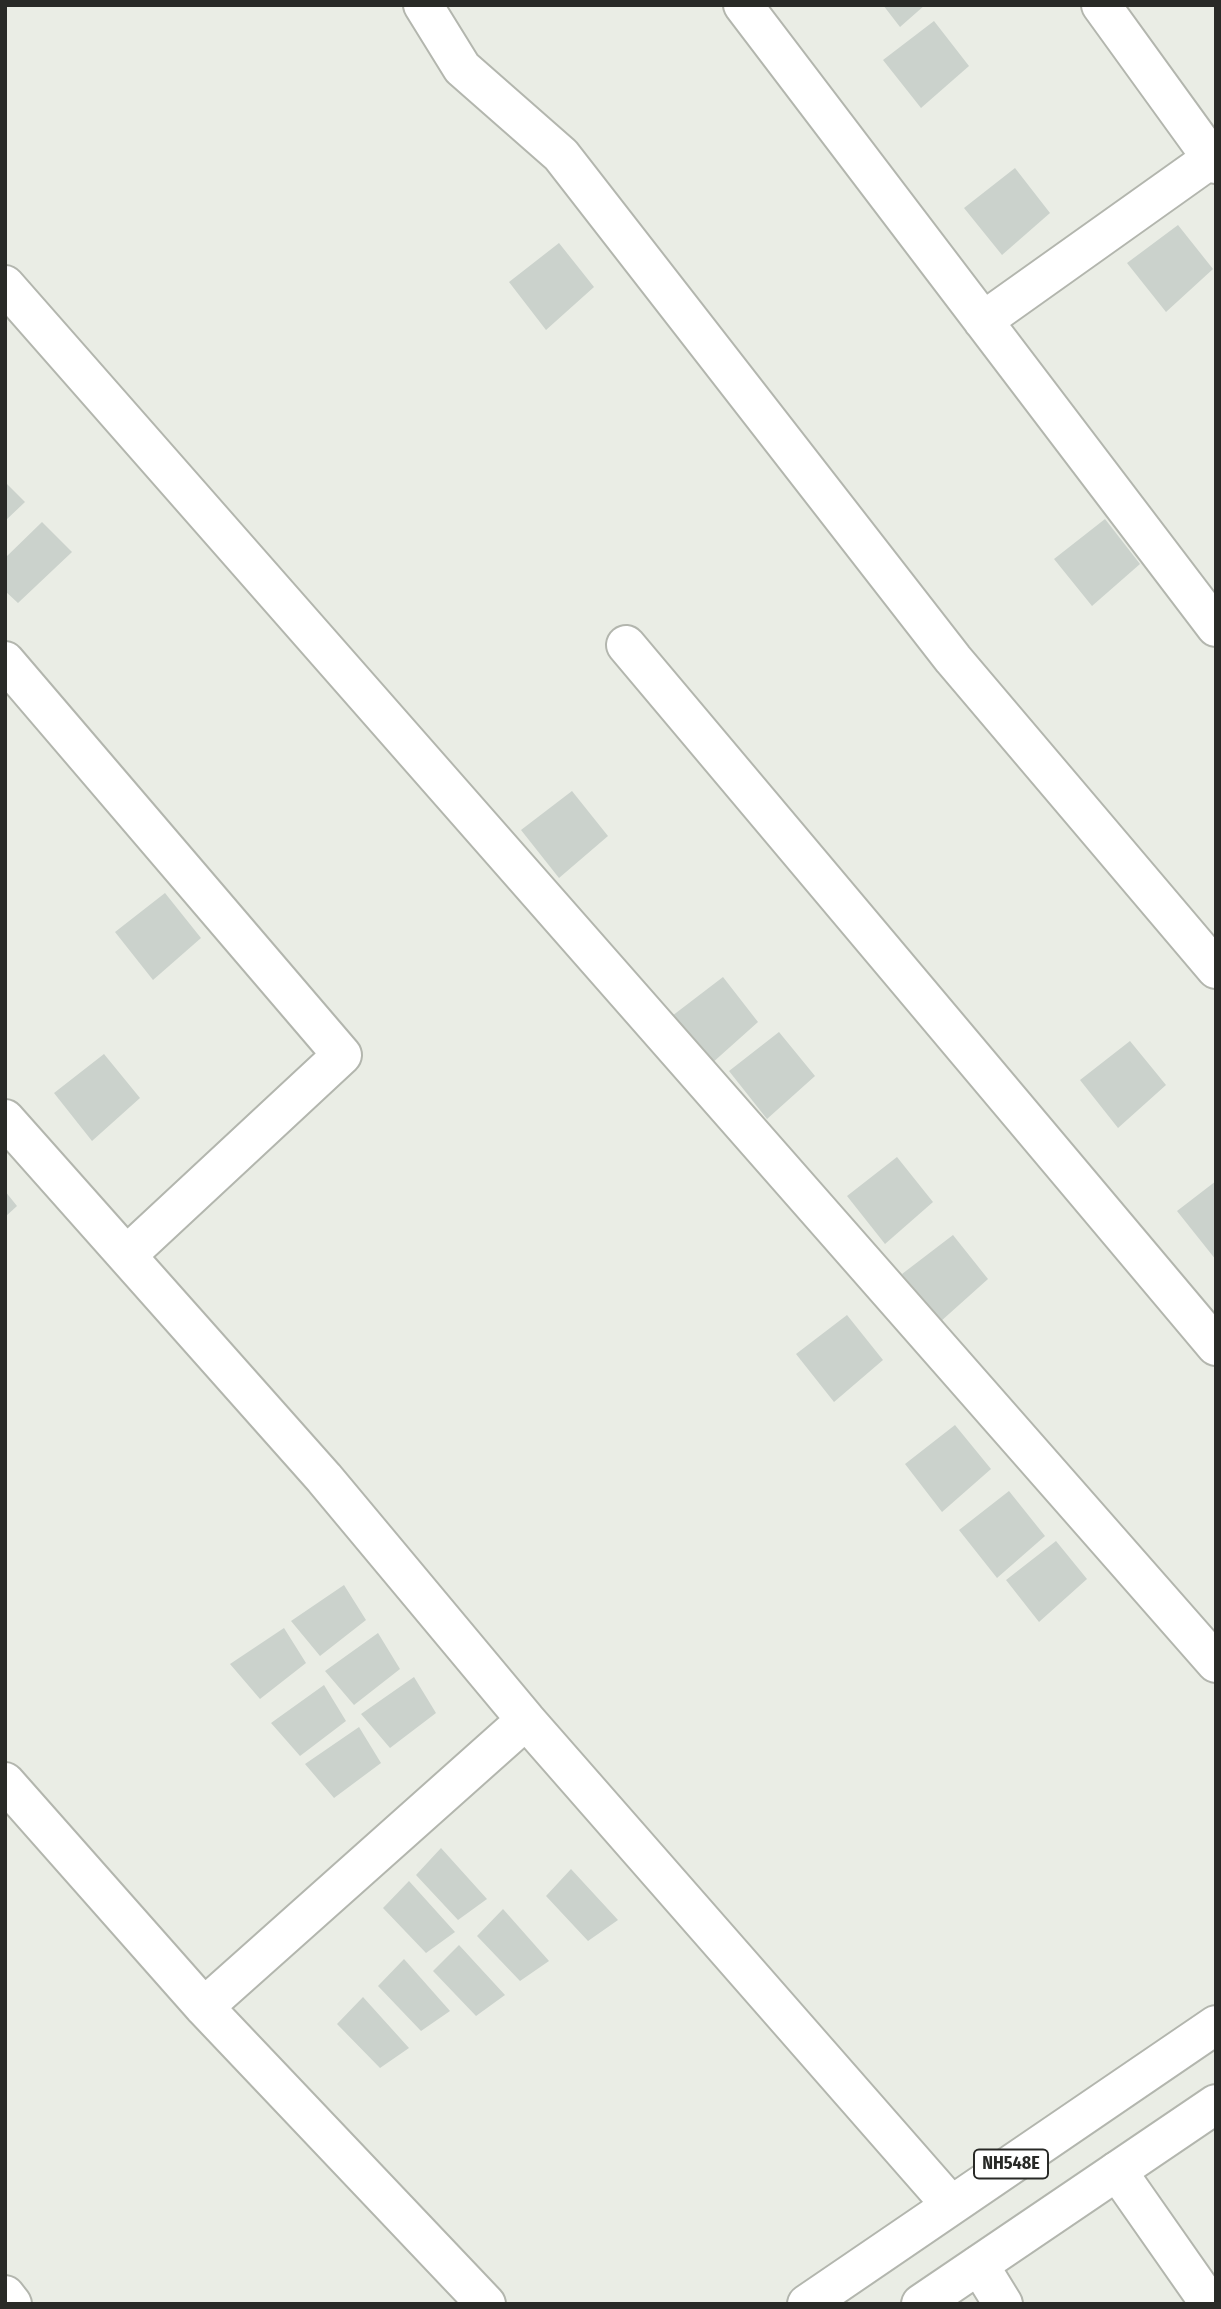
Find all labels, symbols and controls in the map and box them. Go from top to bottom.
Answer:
road number: NH548E [974,2150,1048,2178]

